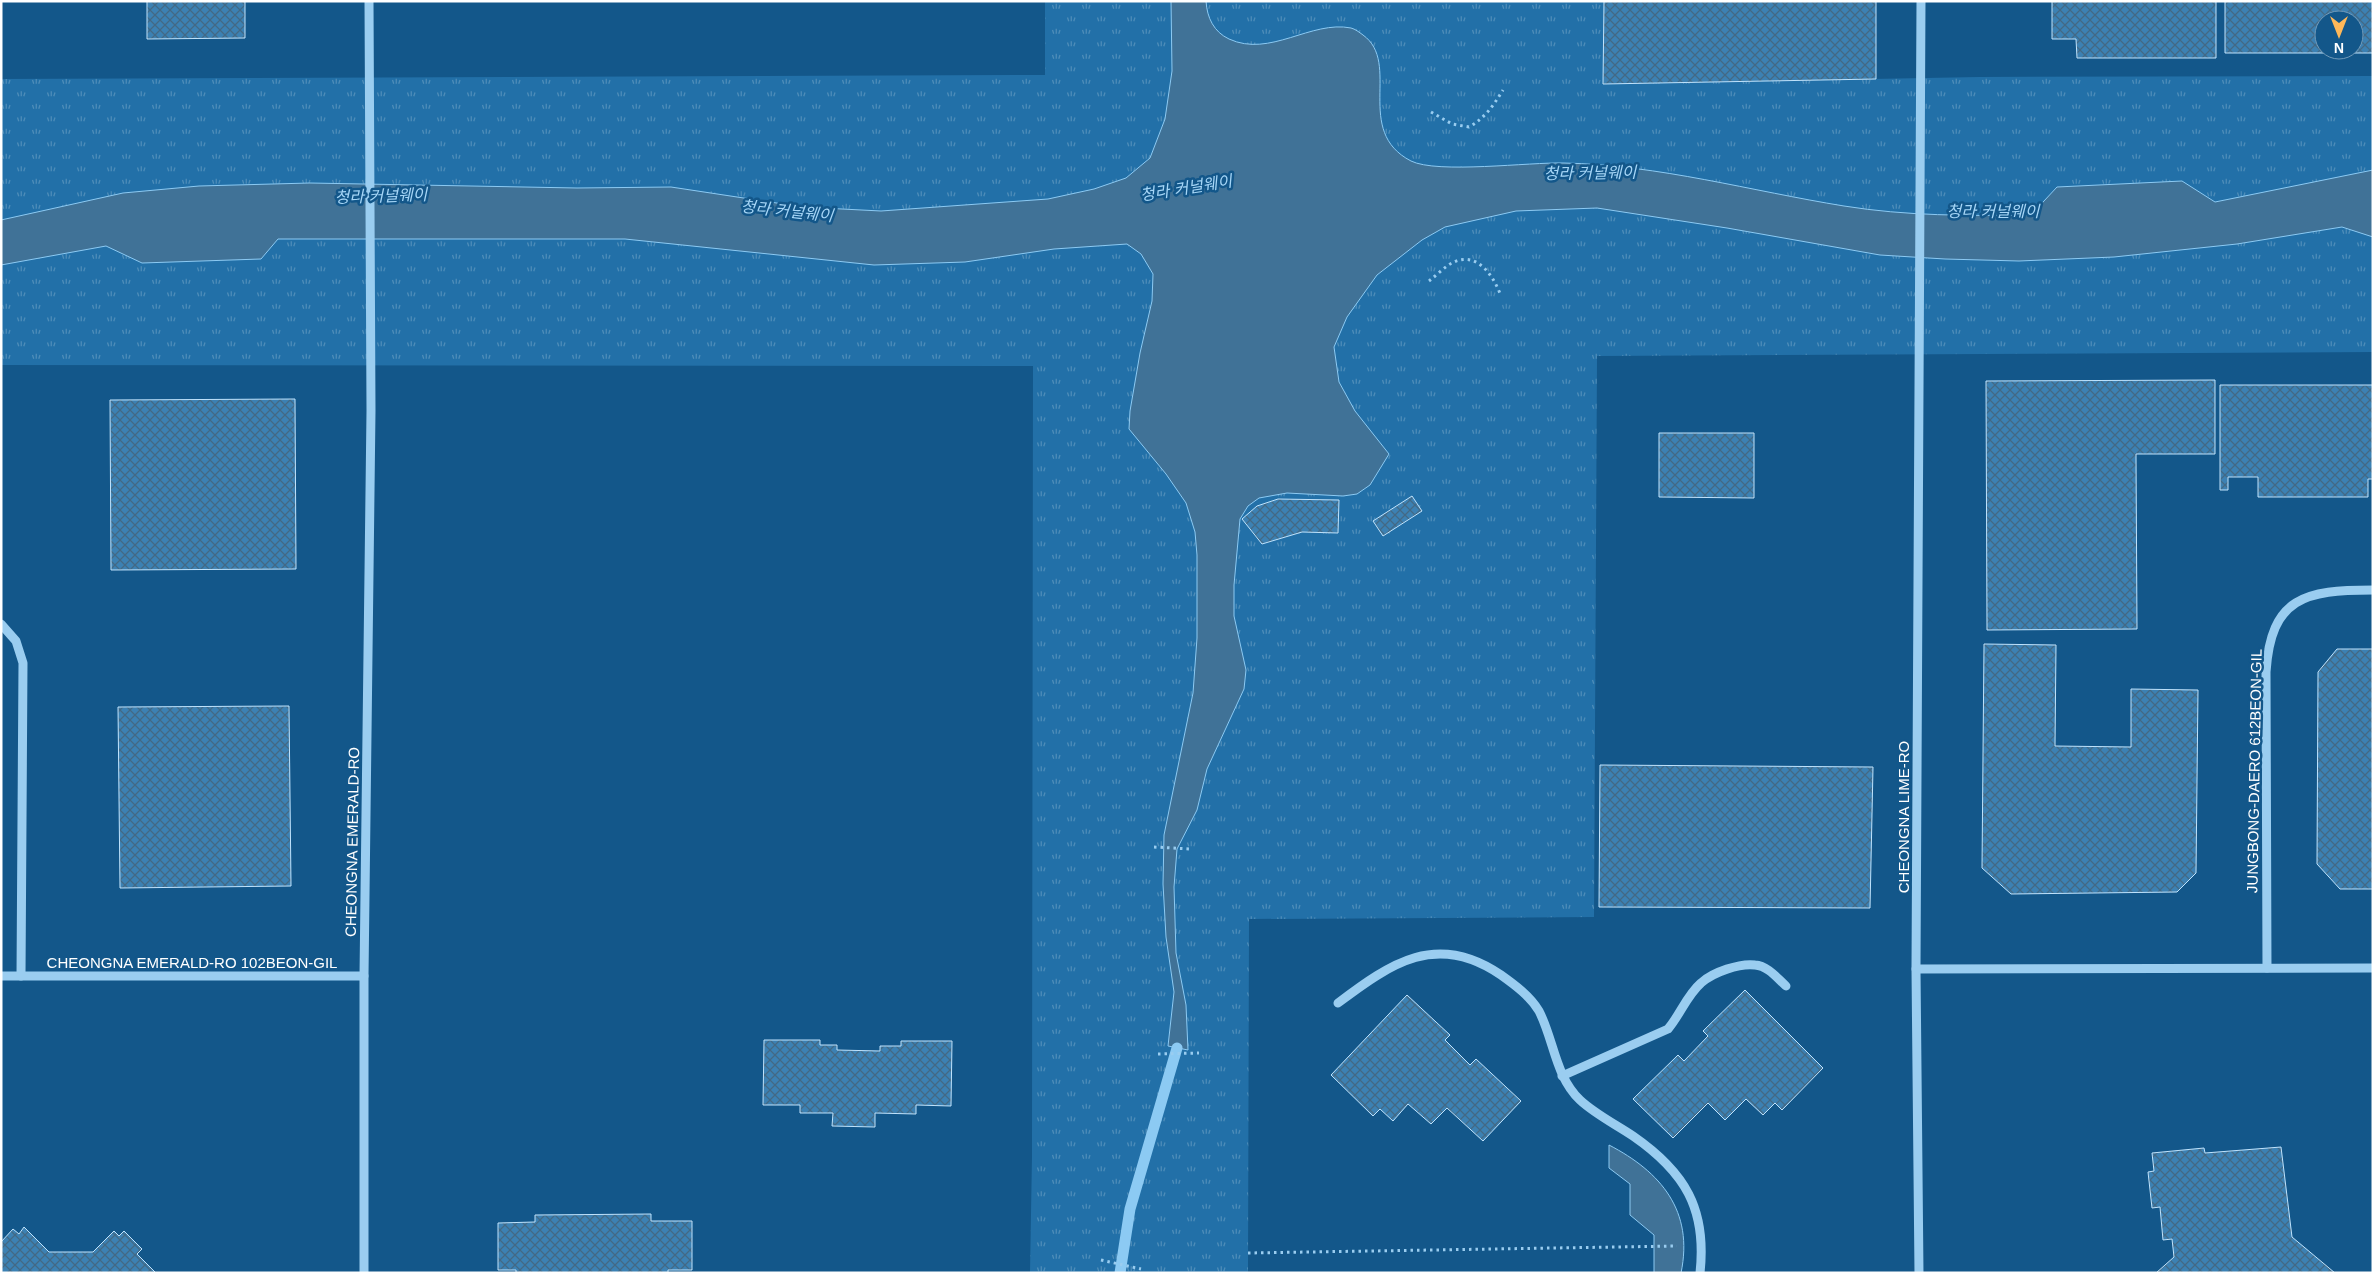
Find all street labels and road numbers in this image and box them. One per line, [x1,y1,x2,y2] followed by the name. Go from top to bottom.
[2243,649,2265,893] street label: JUNGBONG-DAERO 612BEON-GIL
[1895,741,1912,893] street label: CHEONGNA LIME-RO
[342,747,362,937] street label: CHEONGNA EMERALD-RO
[47,954,337,971] street label: CHEONGNA EMERALD-RO 102BEON-GIL

